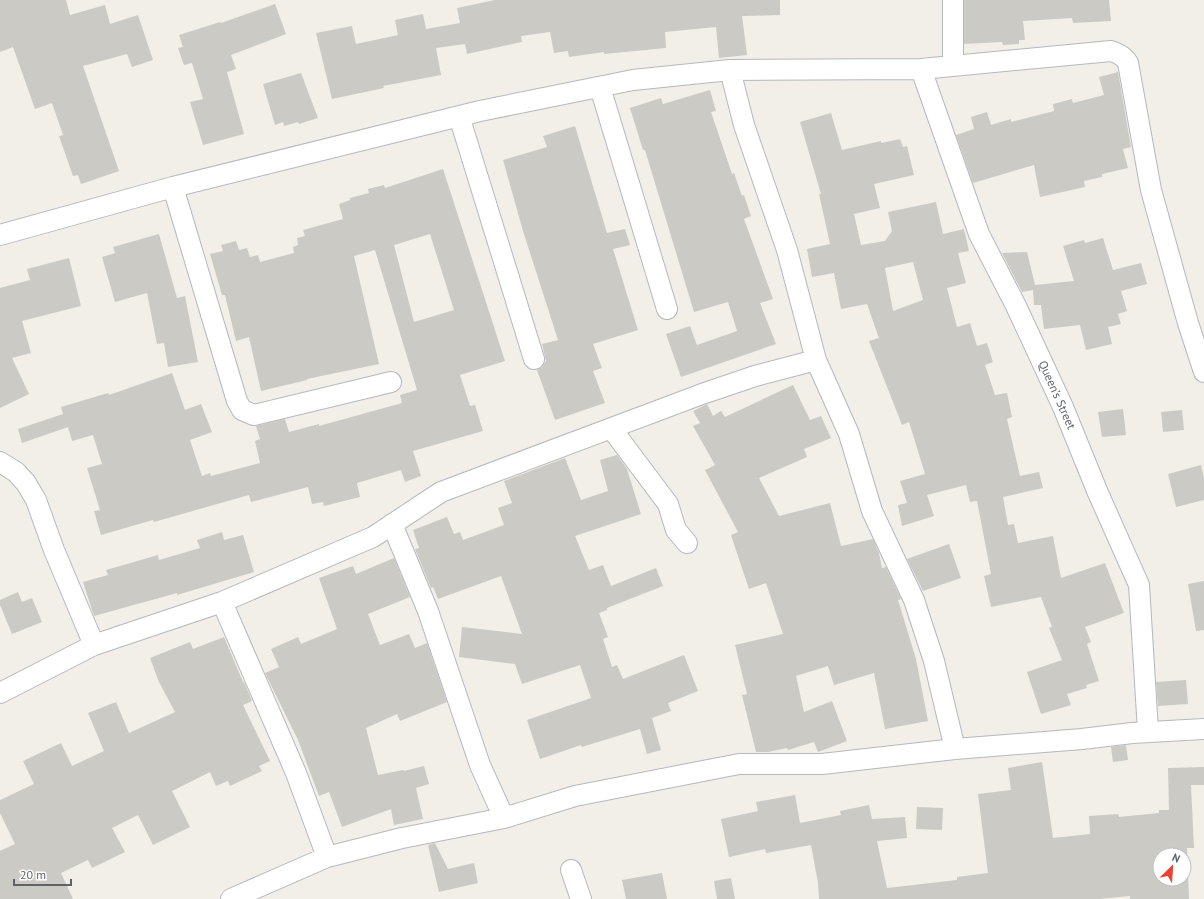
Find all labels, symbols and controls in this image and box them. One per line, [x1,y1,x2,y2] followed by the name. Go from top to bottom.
[1036,358,1079,432] street label: Queen’s Street
[1152,847,1192,887] north arrow
[1170,850,1182,866] text: N
[14,861,71,887] scale bar
[20,867,46,882] text: 20 m

